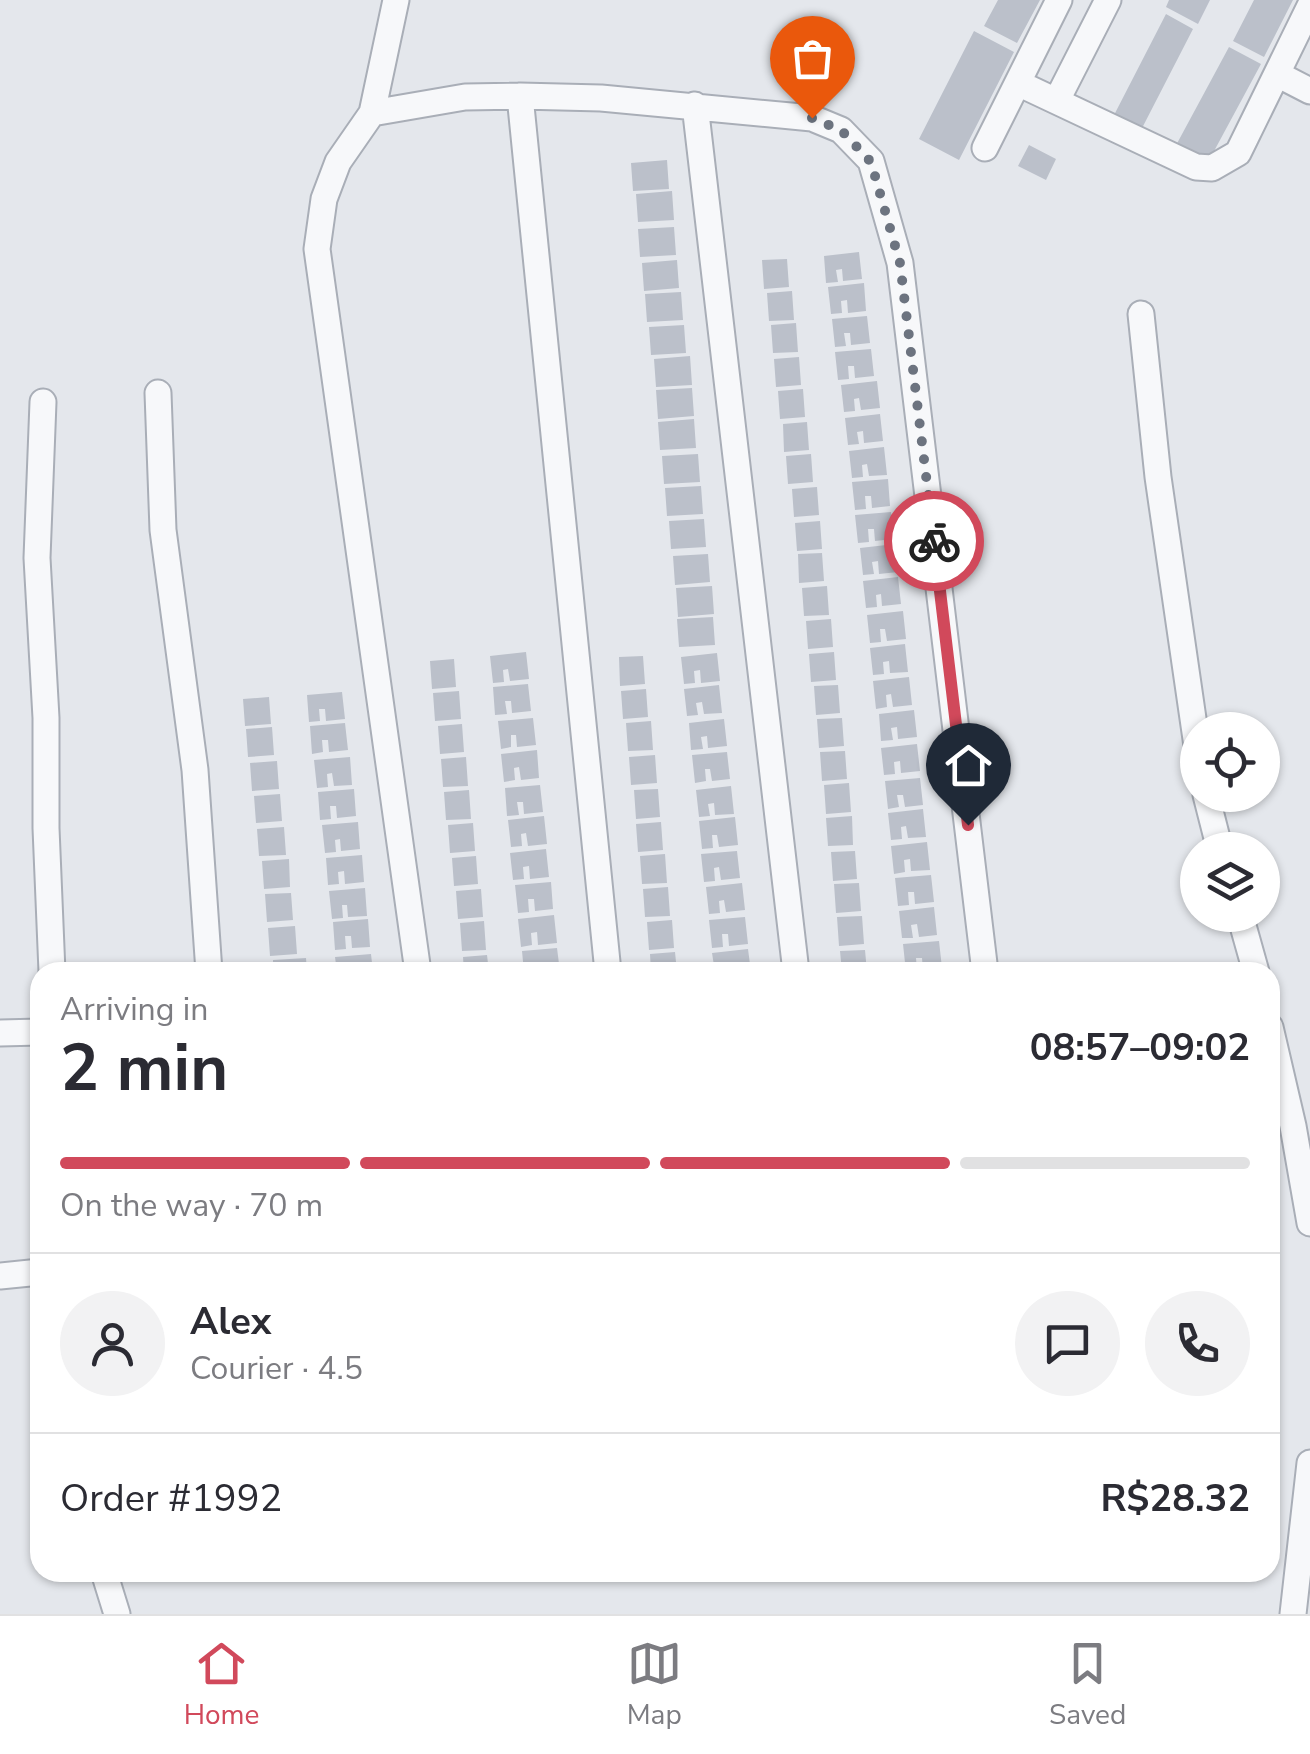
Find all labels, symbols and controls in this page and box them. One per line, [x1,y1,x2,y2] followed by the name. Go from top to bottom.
[770,16,855,119] pin
[785,31,840,86] icon: bag
[884,491,984,591] courier
[907,514,962,569] icon: bike
[1180,712,1280,932] map controls
[1180,712,1280,812] button: locate
[926,723,1011,826] pin
[941,738,996,793] icon: home
[1180,832,1280,932] button: layers
[60,988,208,1031] text: Arriving in
[1030,1022,1250,1073] text: 08:57–09:02
[60,1024,228,1113] text: 2 min
[60,1184,323,1227] text: On the way · 70 m
[60,1291,165,1396] button: person
[1015,1291,1120,1396] button: chat
[1145,1291,1250,1396] button: phone
[190,1296,271,1347] text: Alex
[190,1347,363,1390] text: Courier · 4.5
[60,1473,282,1524] text: Order #1992
[1101,1473,1250,1524] text: R$28.32
[184,1636,259,1734] tab: Home
[627,1636,682,1734] tab: Map
[1049,1636,1126,1734] tab: Saved

